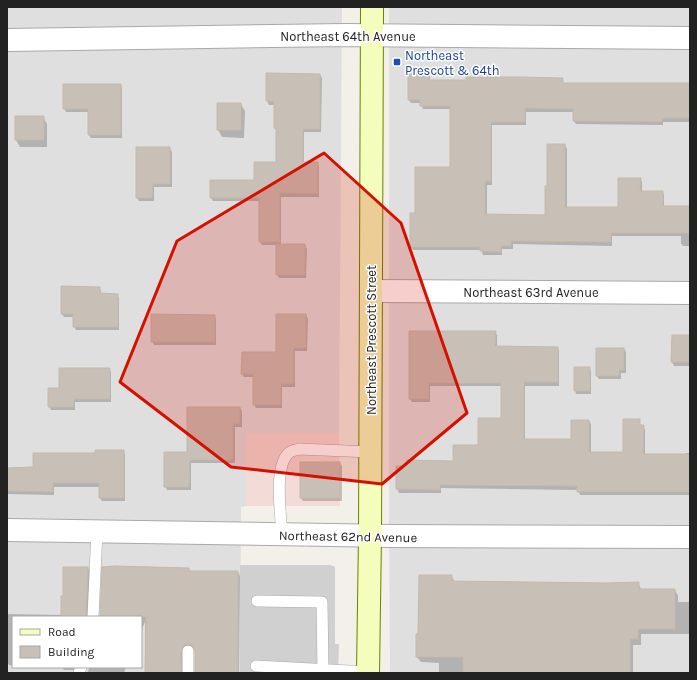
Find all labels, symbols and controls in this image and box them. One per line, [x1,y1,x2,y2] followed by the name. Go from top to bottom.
[280,29,416,44] street label: Northeast 64th Avenue
[405,48,500,78] place label: Northeast Prescott & 64th
[392,57,402,67] marker: Northeast Prescott & 64th
[364,265,379,415] street label: Northeast Prescott Street
[463,285,599,300] street label: Northeast 63rd Avenue
[279,528,418,545] street label: Northeast 62nd Avenue
[12,616,142,668] legend
[48,625,76,639] text: Road
[48,645,95,659] text: Building

